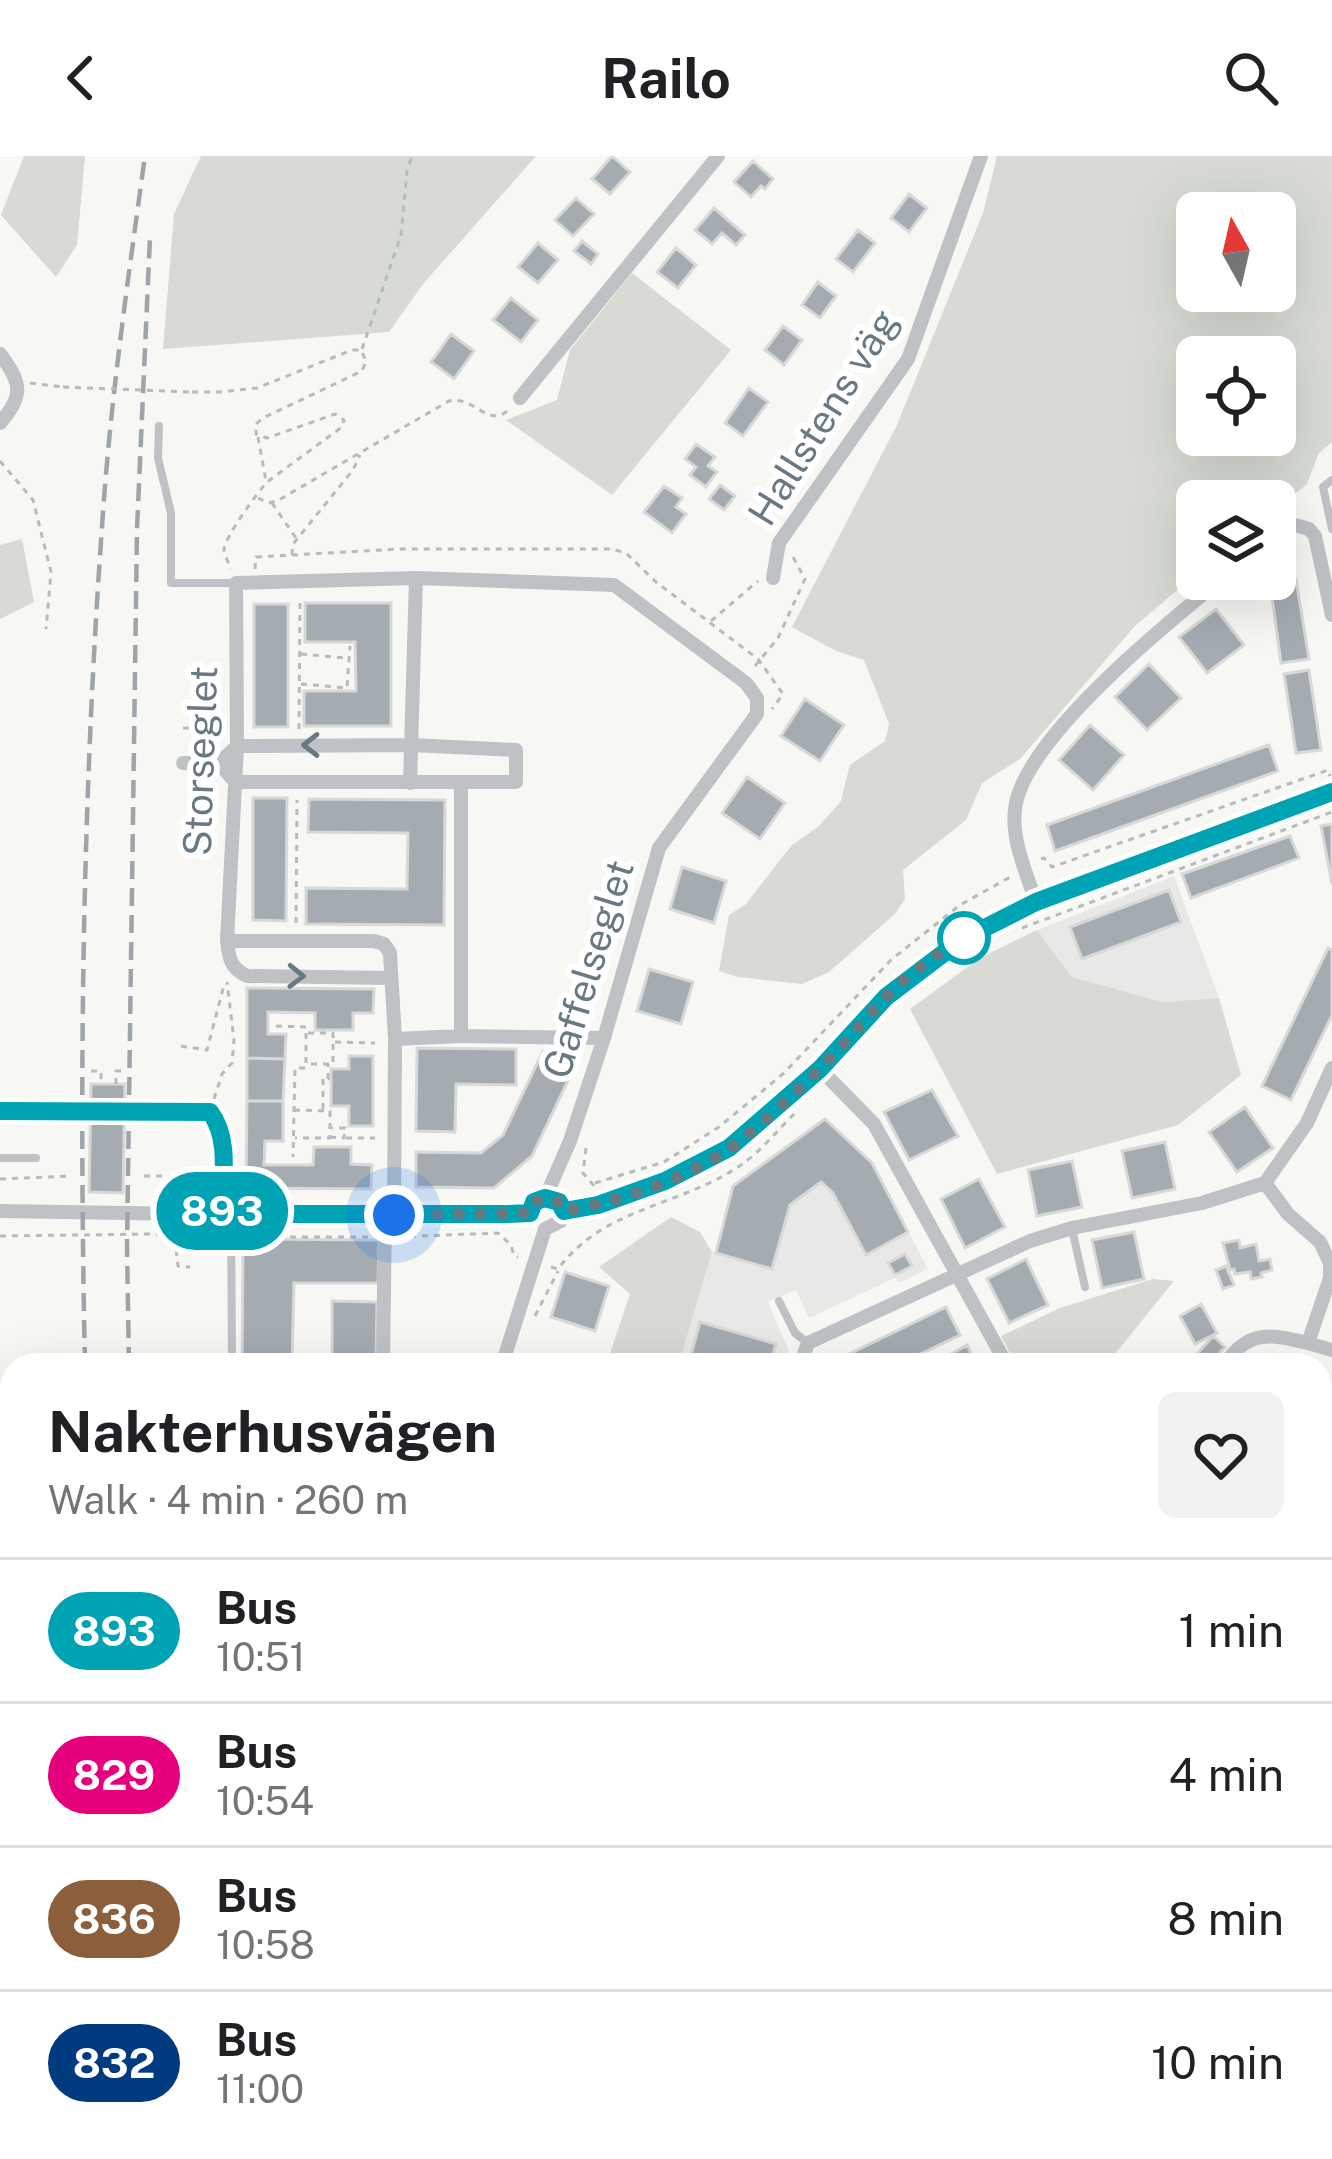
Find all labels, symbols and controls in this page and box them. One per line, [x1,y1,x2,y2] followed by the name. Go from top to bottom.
[48,45,114,111] icon: back
[1218,45,1284,111] icon: search
[601,47,731,110] text: Railo
[1176,192,1296,312] north arrow
[1176,192,1296,600] map controls
[738,301,908,533] street label: Hallstens väg
[1176,336,1296,456] button: locate
[1176,480,1296,600] button: layers
[174,665,226,857] street label: Storseglet
[301,732,320,758] one-way arrow
[533,854,643,1084] street label: Gaffelseglet
[939,913,989,963] unlabelled marker
[287,963,306,989] one-way arrow
[153,1172,291,1250] line badge: 893
[364,1185,424,1245] your location
[180,1186,264,1235] text: 893
[1158,1392,1284,1518] button: heart
[48,1398,497,1465] text: Nakterhusvägen
[48,1477,408,1523] text: Walk · 4 min · 260 m
[216,1581,297,1634] text: Bus
[1178,1604,1284,1657] text: 1 min
[72,1606,156,1655] text: 893
[216,1634,305,1680] text: 10:51
[216,1725,297,1778] text: Bus
[1168,1748,1284,1801] text: 4 min
[73,1750,155,1799] text: 829
[216,1778,314,1824] text: 10:54
[216,1869,297,1922] text: Bus
[1168,1892,1284,1945] text: 8 min
[72,1894,156,1943] text: 836
[216,1922,315,1968] text: 10:58
[216,2013,297,2066] text: Bus
[1151,2036,1284,2089] text: 10 min
[73,2038,155,2087] text: 832
[216,2066,304,2112] text: 11:00

